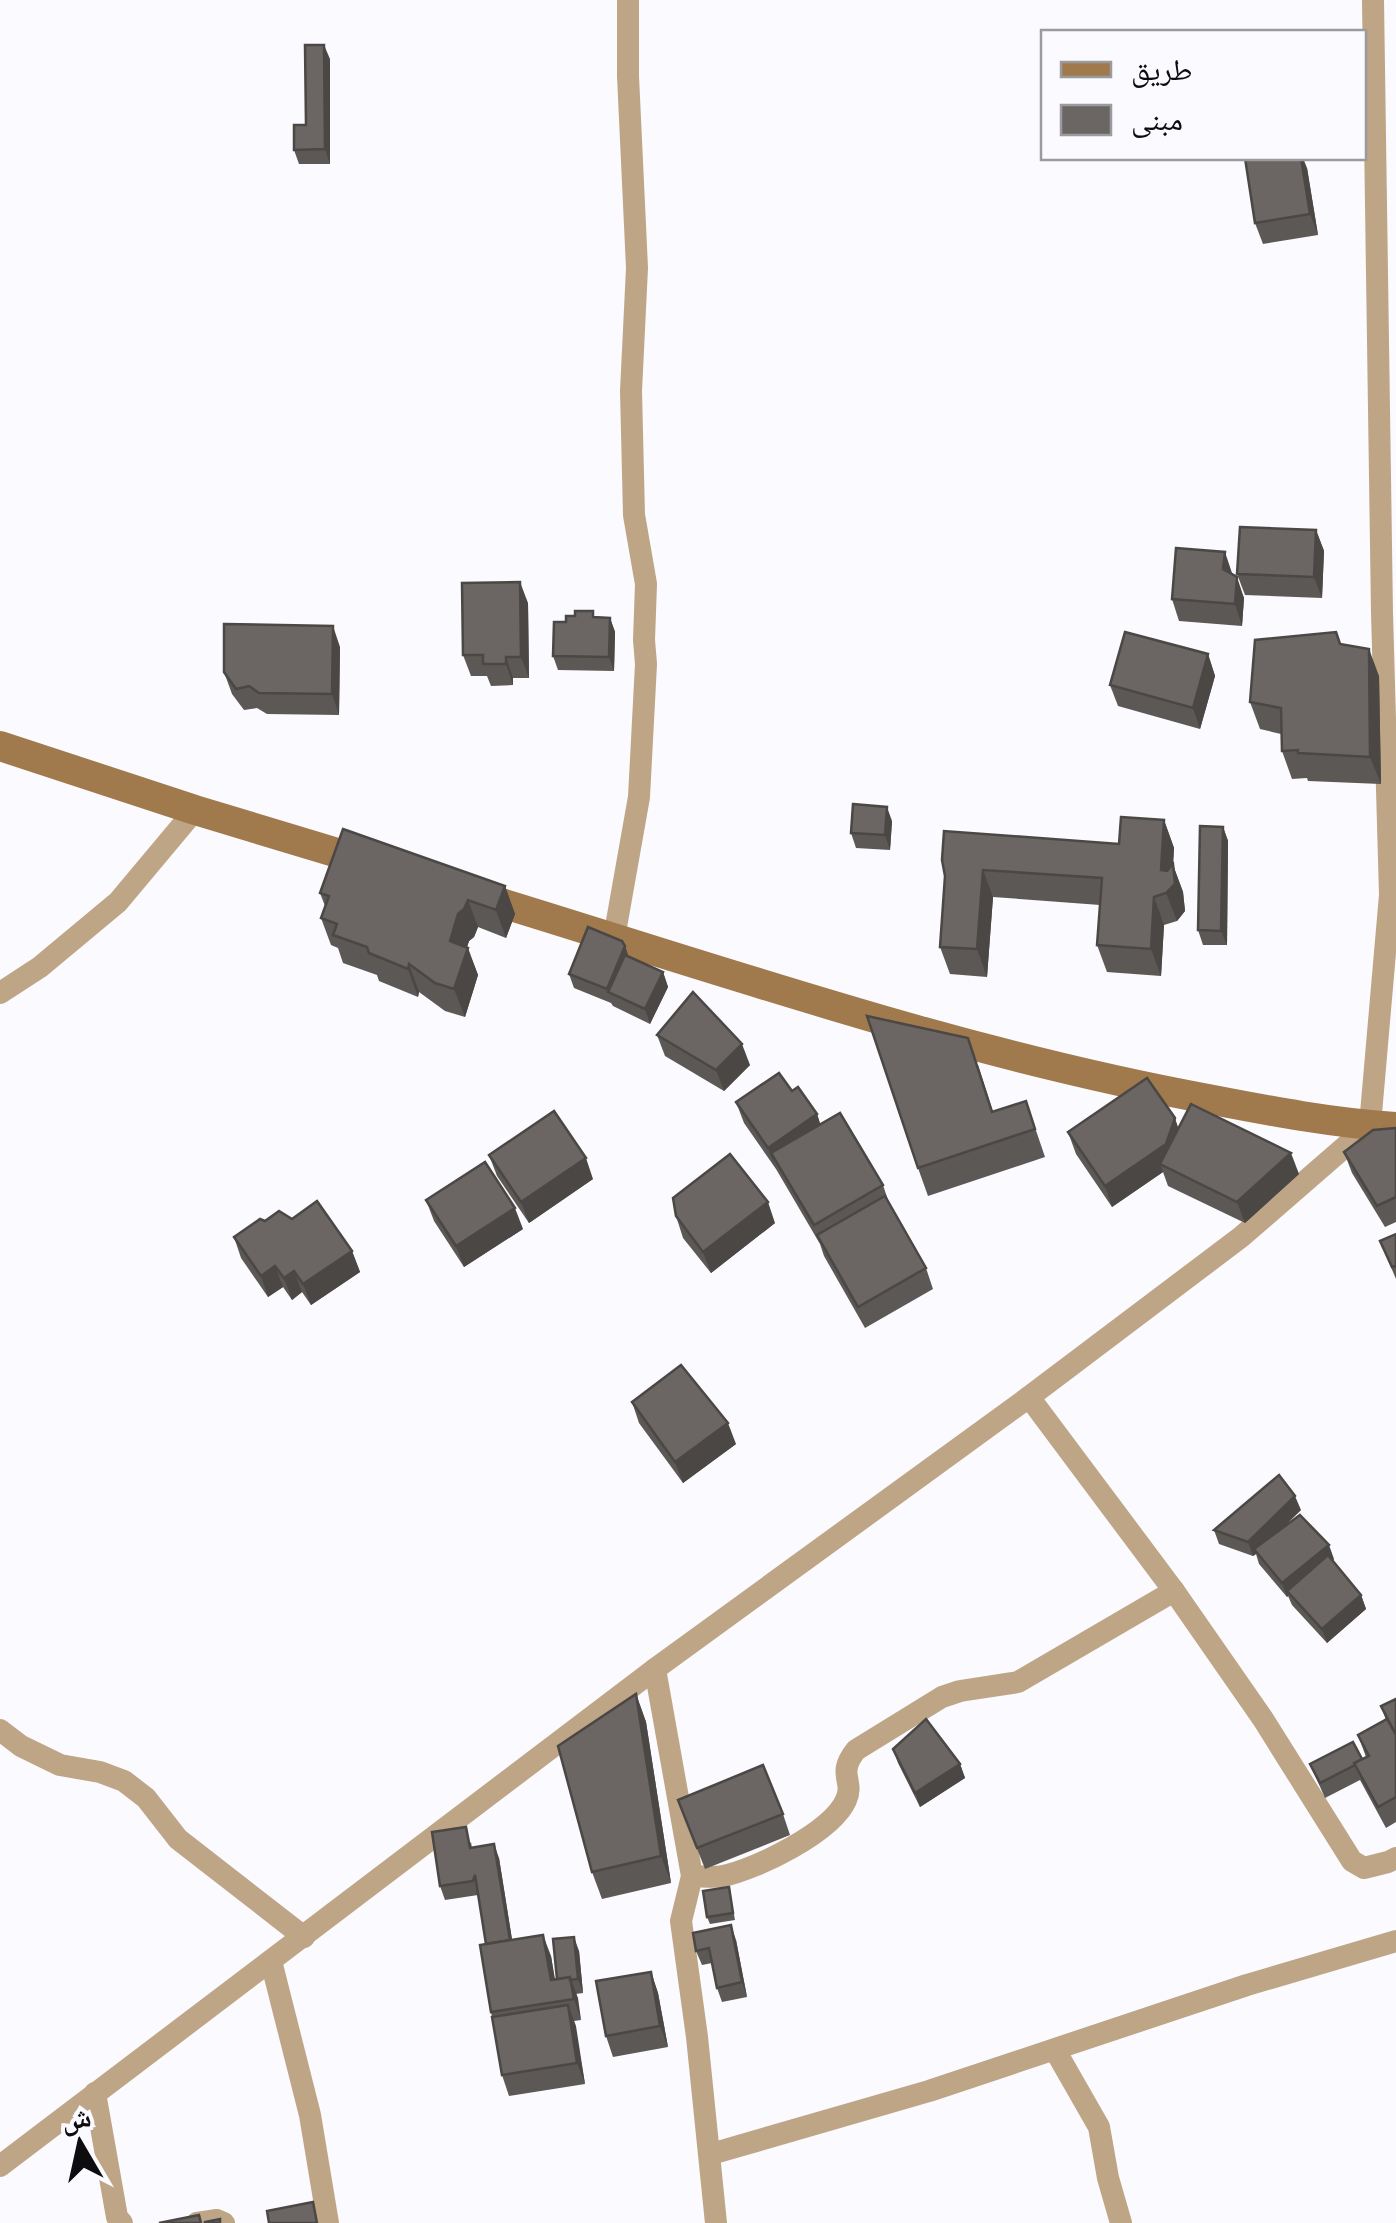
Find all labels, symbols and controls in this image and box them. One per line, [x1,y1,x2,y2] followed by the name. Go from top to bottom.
[1041,30,1366,160] legend
[1131,49,1192,89] text: طريق
[1131,99,1183,139] text: مبنى
[30,2093,130,2193] north arrow
[58,2097,94,2139] text: ش

